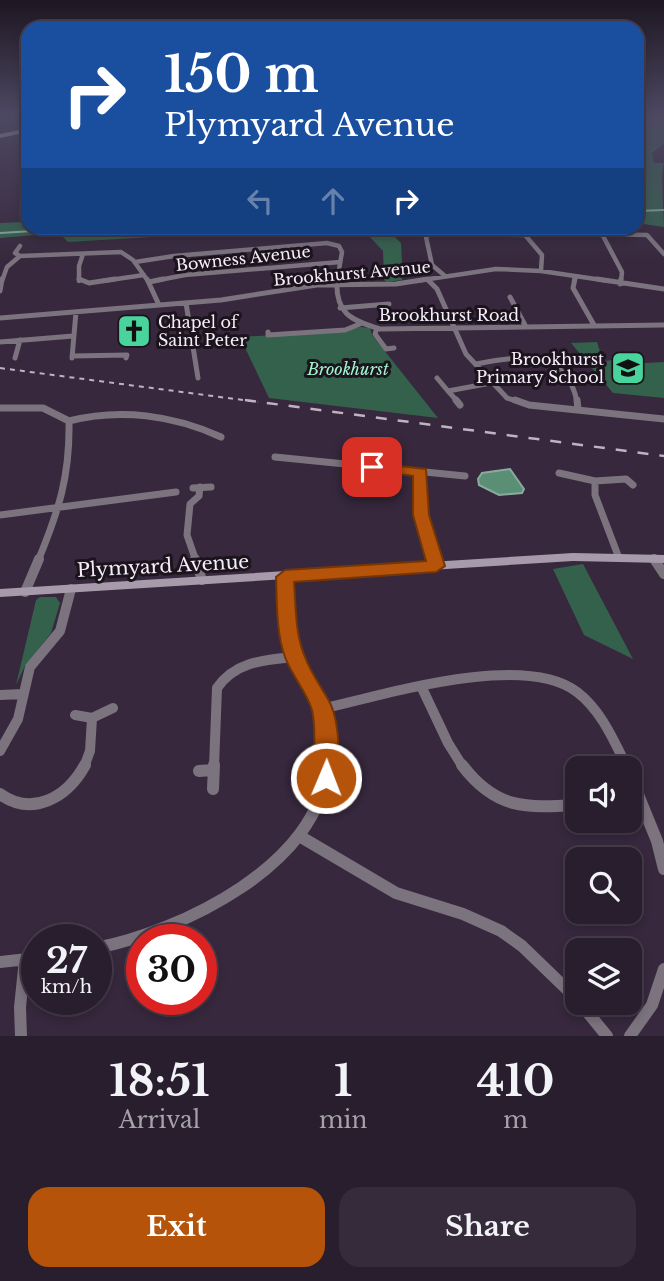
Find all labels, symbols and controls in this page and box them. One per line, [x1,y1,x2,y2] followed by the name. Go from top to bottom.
[164,44,319,105] text: 150 m
[49,49,140,140] icon: right
[164,105,455,145] text: Plymyard Avenue
[241,182,279,220] icon: left
[314,182,352,220] icon: ahead
[387,182,425,220] icon: right
[174,241,312,275] street label: Bowness Avenue
[272,256,432,290] street label: Brookhurst Avenue
[379,305,519,325] street label: Brookhurst Road
[115,312,153,350] church icon: Chapel of Saint Peter
[158,312,247,350] place label: Chapel of Saint Peter
[476,349,604,387] place label: Brookhurst Primary School
[609,349,647,387] school or university icon: Brookhurst Primary School
[306,359,389,379] park label: Brookhurst
[342,437,402,497] pin
[353,448,391,486] icon: arrive
[76,550,250,582] street label: Plymyard Avenue
[289,741,363,815] position arrow
[565,756,642,1015] map controls
[565,756,642,833] button: sound
[565,847,642,924] button: search
[126,924,217,1015] speed limit sign: 30
[565,938,642,1015] button: layers
[46,939,87,982] text: 27
[41,976,92,998] text: km/h
[109,1055,210,1107] text: 18:51
[334,1055,352,1107] text: 1
[477,1055,555,1107] text: 410
[119,1106,200,1134] text: Arrival
[319,1106,367,1134] text: min
[503,1106,528,1134] text: m
[28,1187,325,1267] button: Exit
[339,1187,636,1267] button: Share

